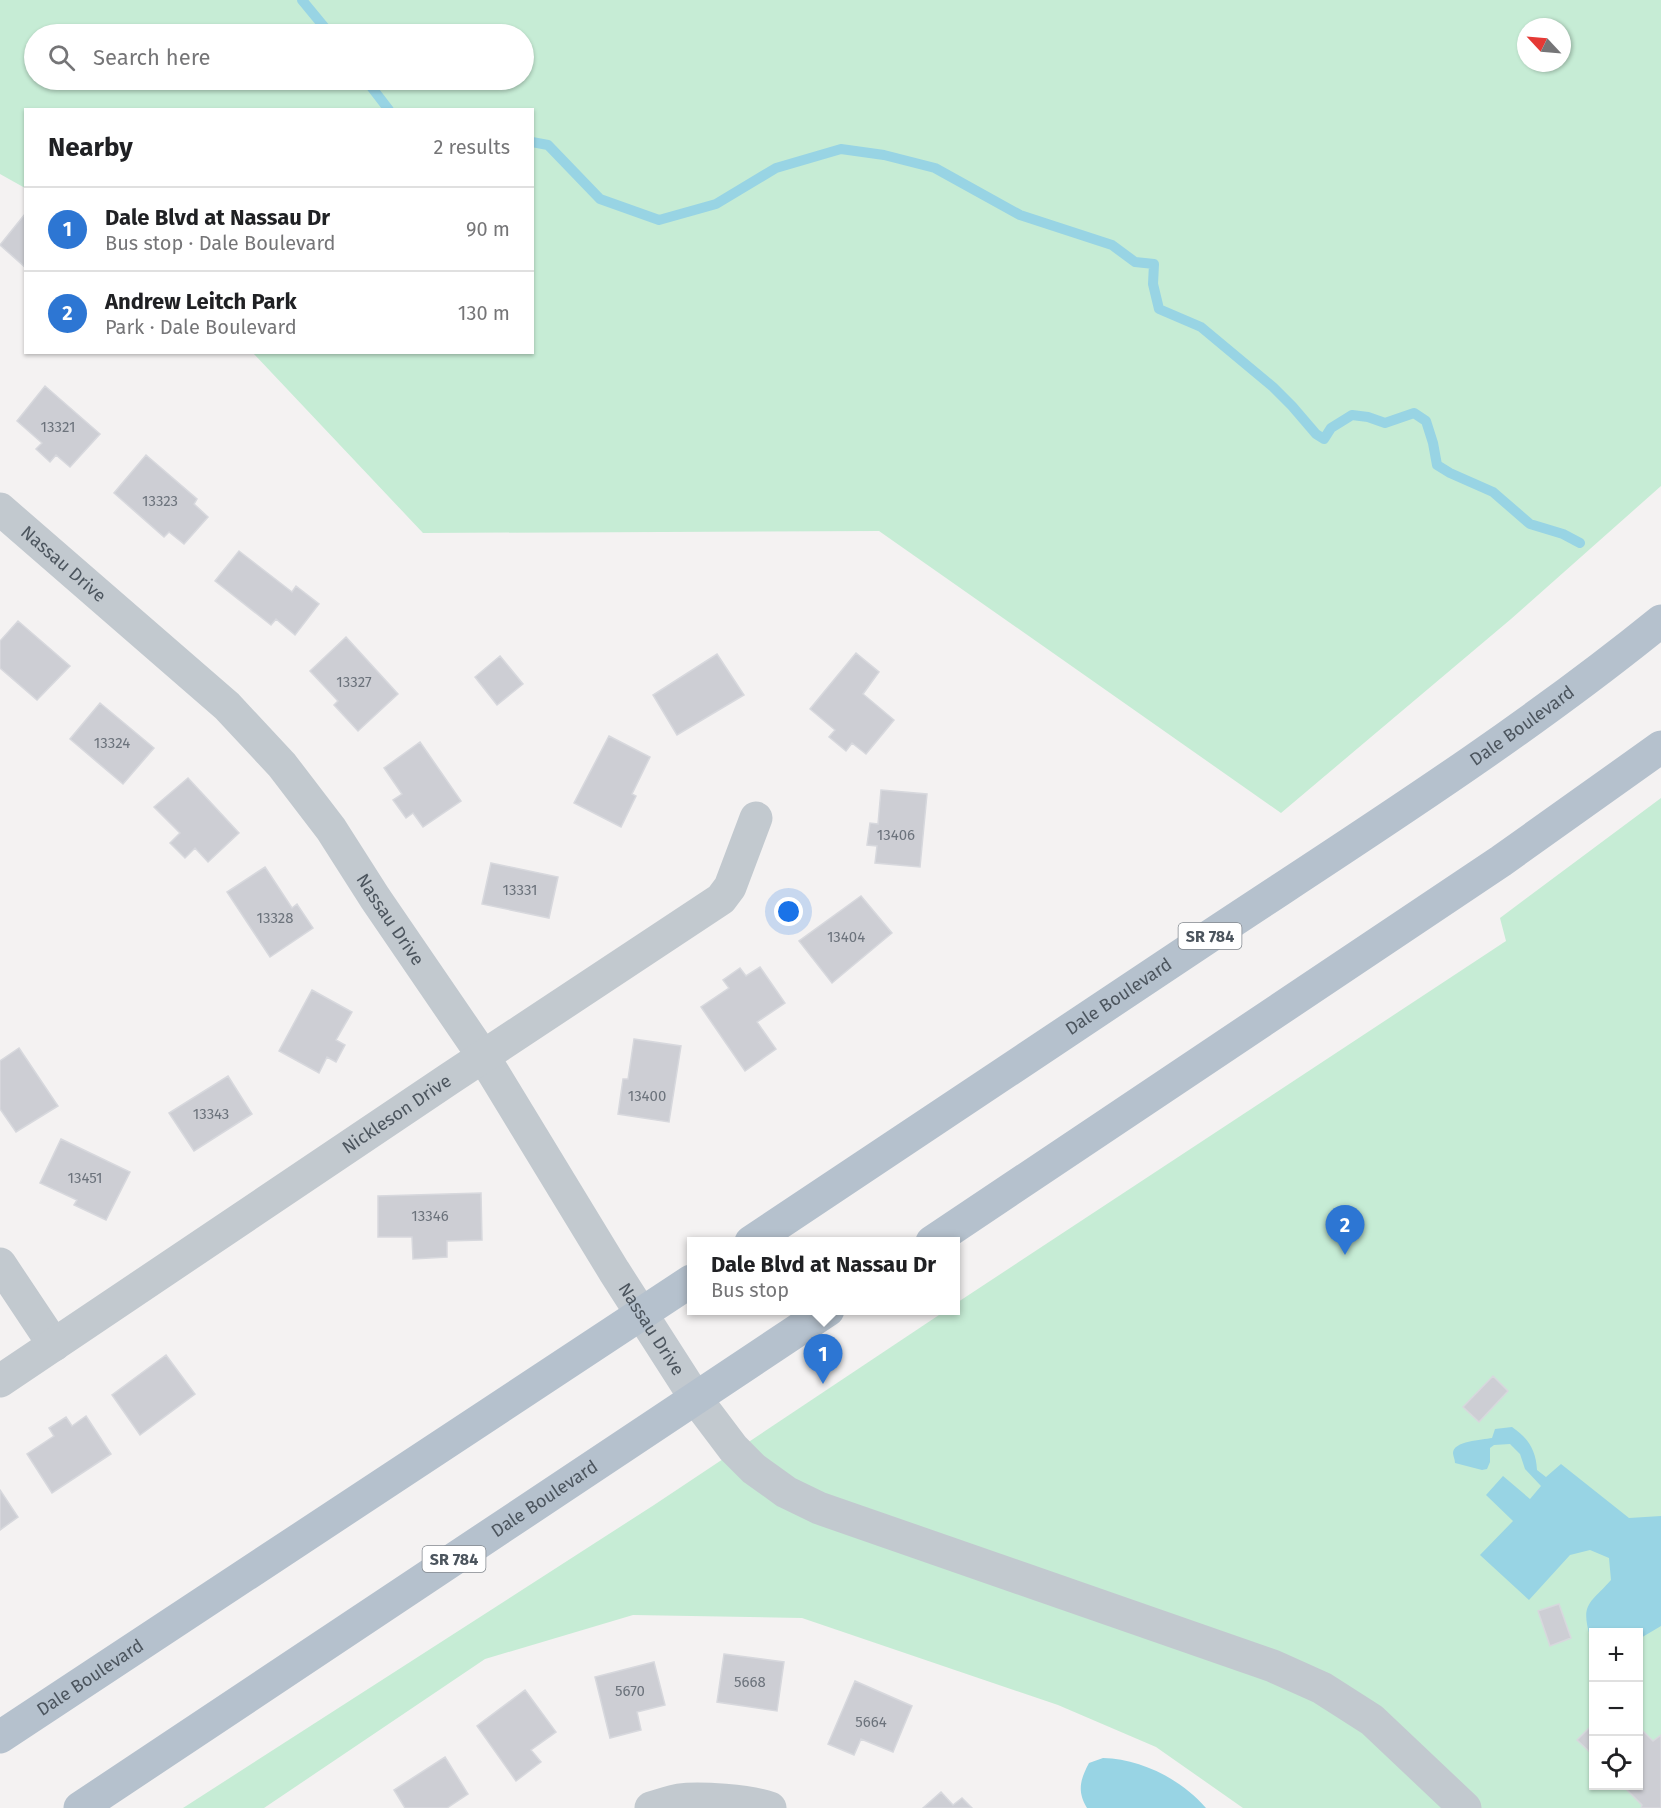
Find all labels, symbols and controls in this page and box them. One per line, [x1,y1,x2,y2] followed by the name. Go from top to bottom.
[1517,18,1571,72] north arrow
[24,24,534,90] search box
[45,41,78,74] icon: search
[93,44,211,71] text: Search here
[48,132,133,163] text: Nearby
[433,135,510,159] text: 2 results
[105,204,330,231] text: Dale Blvd at Nassau Dr
[63,217,72,241] text: 1
[466,217,510,241] text: 90 m
[105,231,336,255] text: Bus stop · Dale Boulevard
[105,288,297,315] text: Andrew Leitch Park
[62,301,73,325] text: 2
[458,301,510,325] text: 130 m
[105,315,297,339] text: Park · Dale Boulevard
[41,418,75,436] house number: 13321
[142,492,178,510] house number: 13323
[16,521,111,607] street label: Nassau Drive
[336,673,372,691] house number: 13327
[1466,681,1579,771] street label: Dale Boulevard
[94,734,130,752] house number: 13324
[877,826,915,844] house number: 13406
[351,870,429,970] street label: Nassau Drive
[502,881,538,899] house number: 13331
[774,897,803,926] your location
[256,909,294,927] house number: 13328
[1178,923,1242,949] road number: SR 784
[827,928,865,946] house number: 13404
[1061,953,1176,1040] street label: Dale Boulevard
[338,1070,455,1159] street label: Nickleson Drive
[628,1087,666,1105] house number: 13400
[193,1105,229,1123] house number: 13343
[68,1169,102,1187] house number: 13451
[1326,1206,1364,1255] pin: 2
[411,1207,449,1225] house number: 13346
[687,1237,960,1315] popup
[711,1251,936,1278] text: Dale Blvd at Nassau Dr
[711,1278,789,1302] text: Bus stop
[614,1279,689,1380] street label: Nassau Drive
[804,1334,842,1384] pin: 1
[487,1455,602,1542] street label: Dale Boulevard
[422,1546,486,1572] road number: SR 784
[1589,1628,1643,1790] map controls
[1589,1628,1643,1682] button: +
[33,1634,148,1721] street label: Dale Boulevard
[734,1673,766,1691] house number: 5668
[615,1682,645,1700] house number: 5670
[1589,1682,1643,1736] button: −
[855,1713,887,1731] house number: 5664
[1589,1736,1643,1790] button: locate

